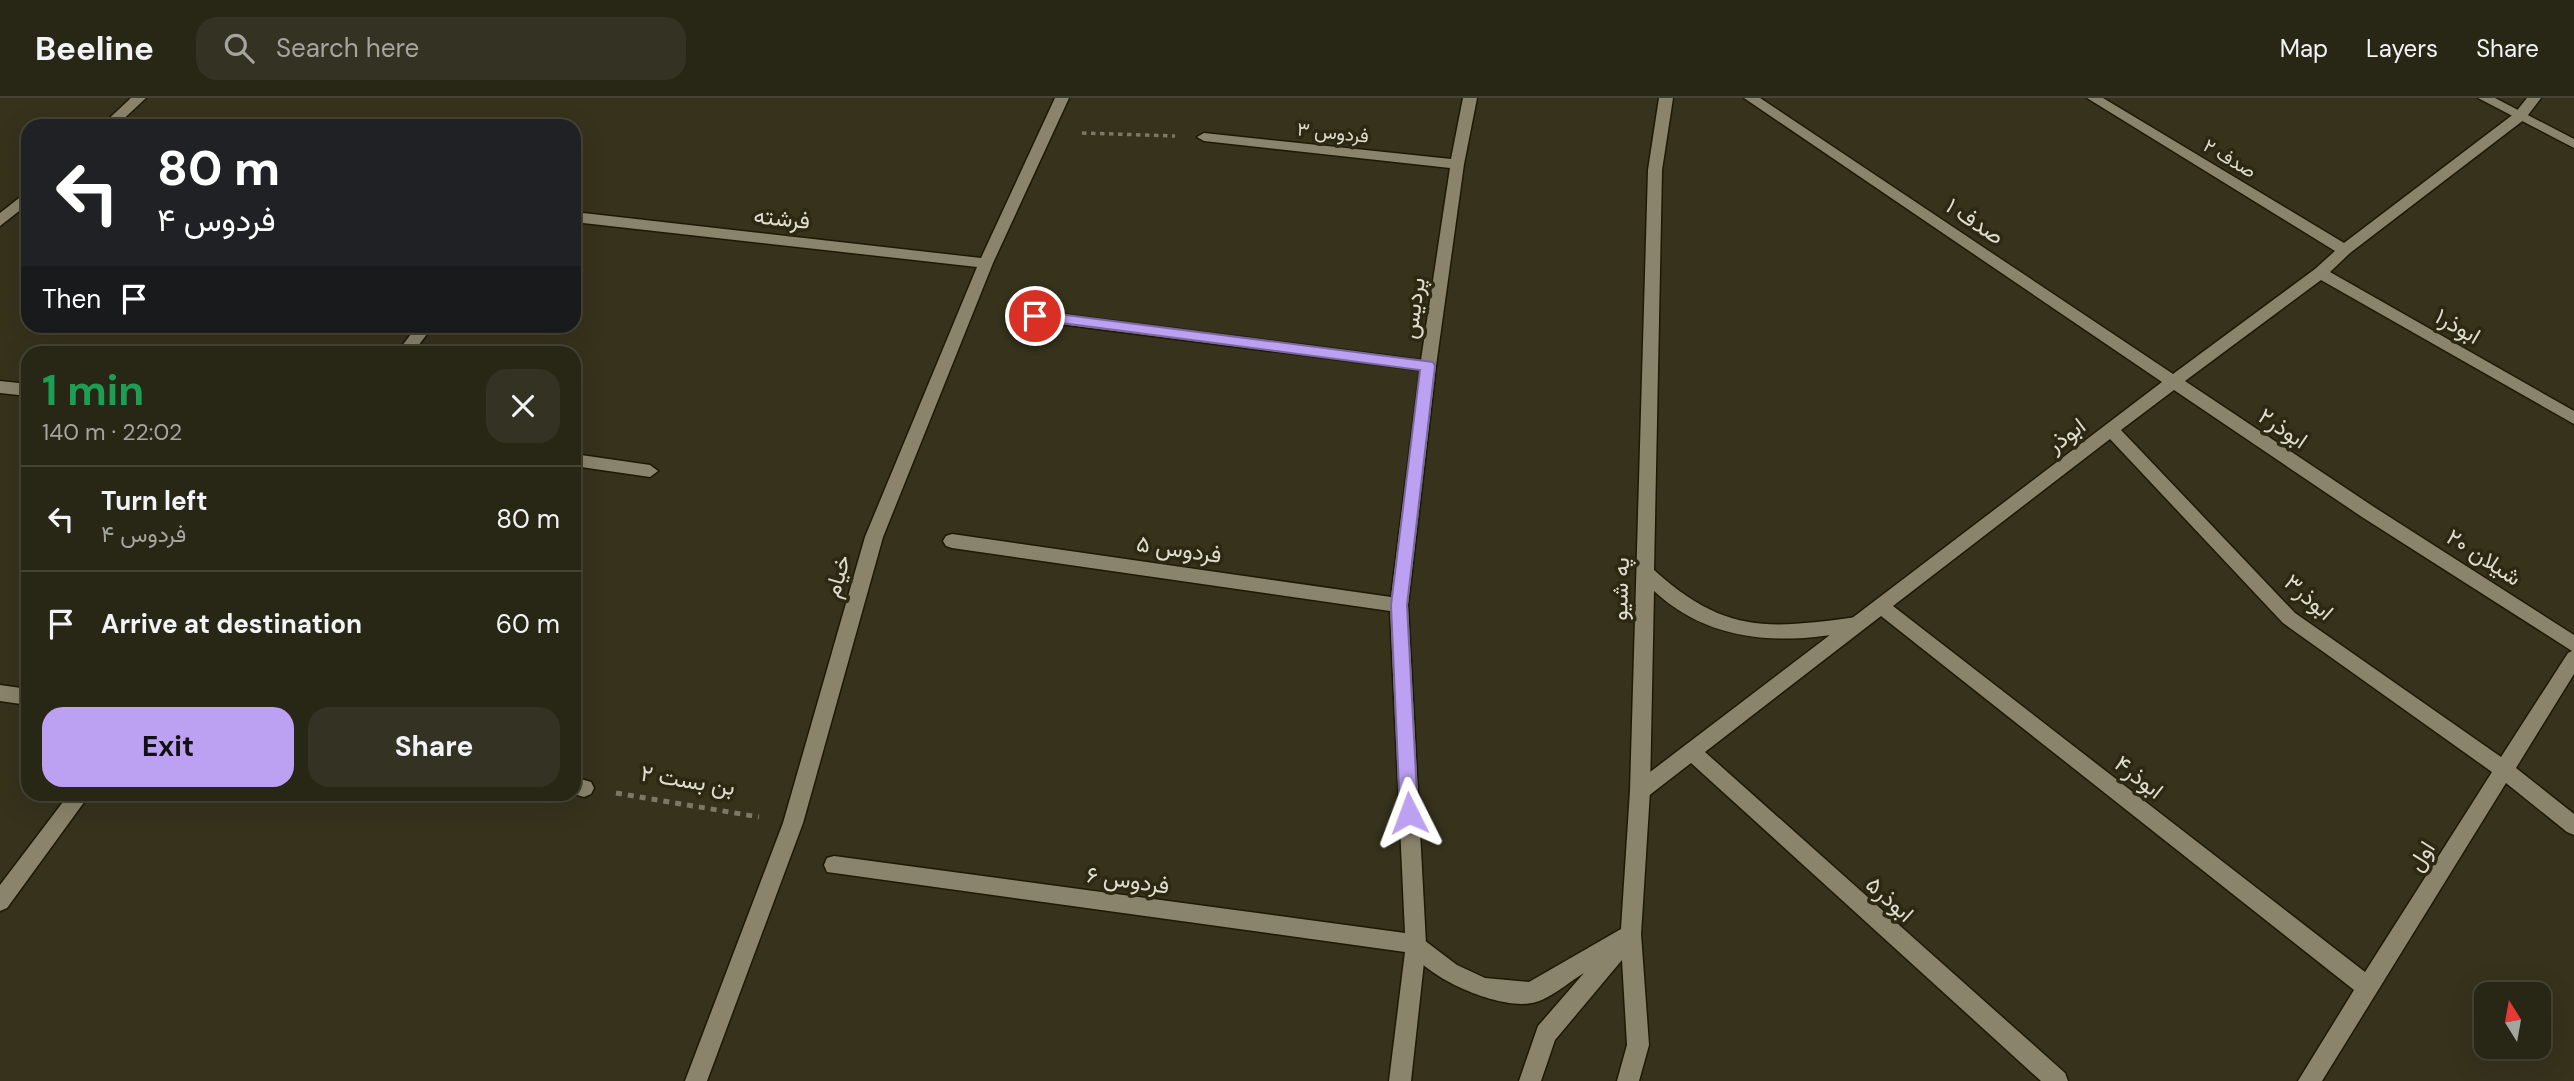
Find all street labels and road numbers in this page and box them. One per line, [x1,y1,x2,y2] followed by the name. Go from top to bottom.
[1296,116,1370,149] street label: فردوس ۳
[2199,133,2261,184] street label: صدف ۲
[1940,191,2010,251] street label: صدف ۱
[752,200,812,236] street label: فرشته
[1394,275,1433,341] street label: پردیس
[2430,301,2486,351] street label: ابوذر۱
[2253,401,2313,455] street label: ابوذر۲
[2040,411,2091,460] street label: ابوذر
[2441,522,2527,592] street label: شیلان ۲۰
[1134,528,1224,570] street label: فردوس ۵
[817,551,857,601] street label: خیام
[1604,557,1637,621] street label: په شیو
[2278,567,2340,627] street label: ابوذر۳
[2108,748,2170,806] street label: ابوذر۴
[639,758,737,802] street label: بن بست ۲
[2400,835,2442,877] street label: اول
[1085,859,1171,901] street label: فردوس ۶
[1860,870,1920,928] street label: ابوذر۵

